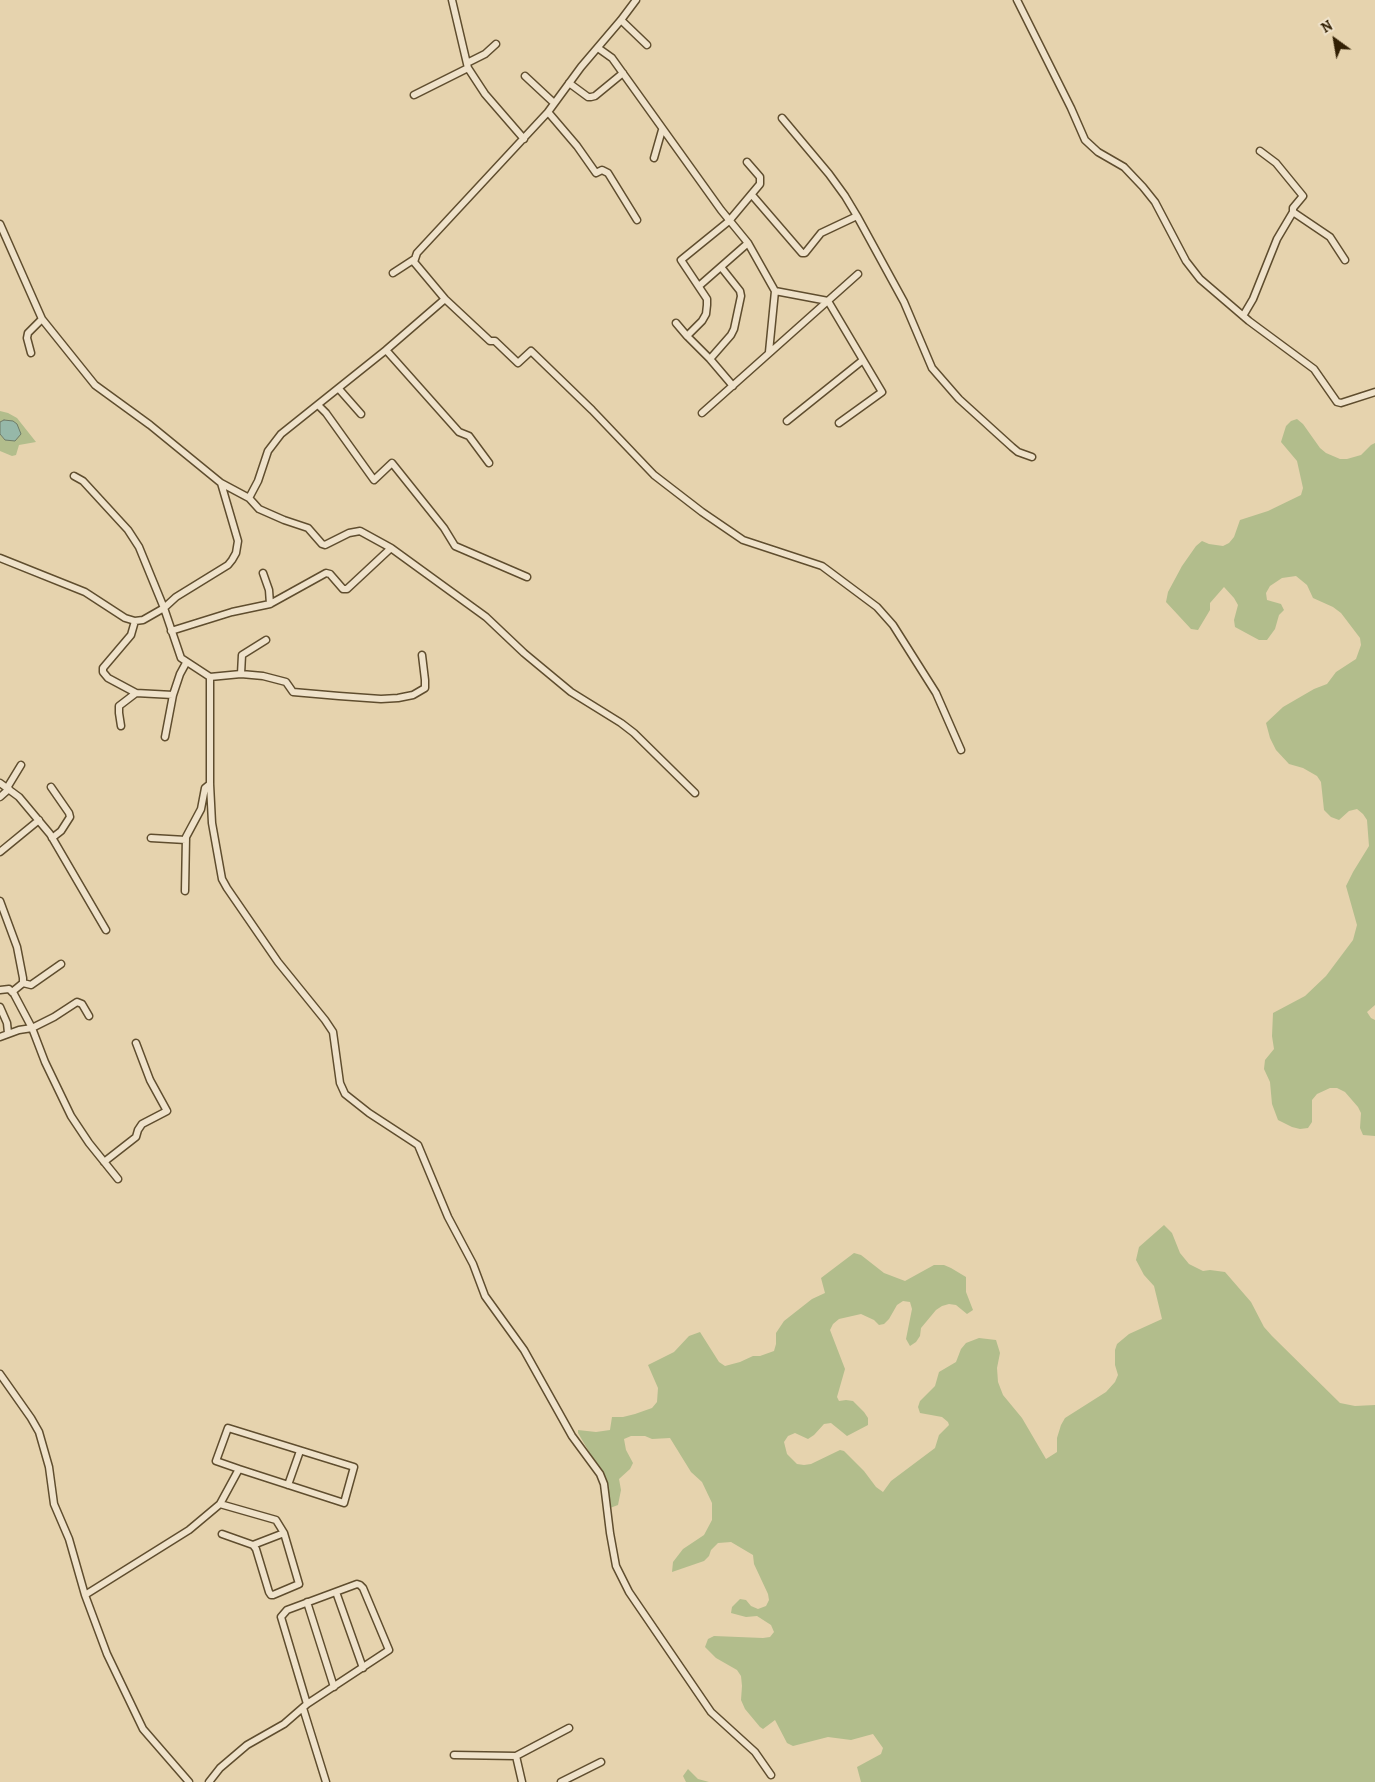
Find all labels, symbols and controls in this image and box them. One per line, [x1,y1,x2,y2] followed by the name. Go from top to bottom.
[1310,15,1360,65] north arrow
[1317,16,1336,38] text: N

